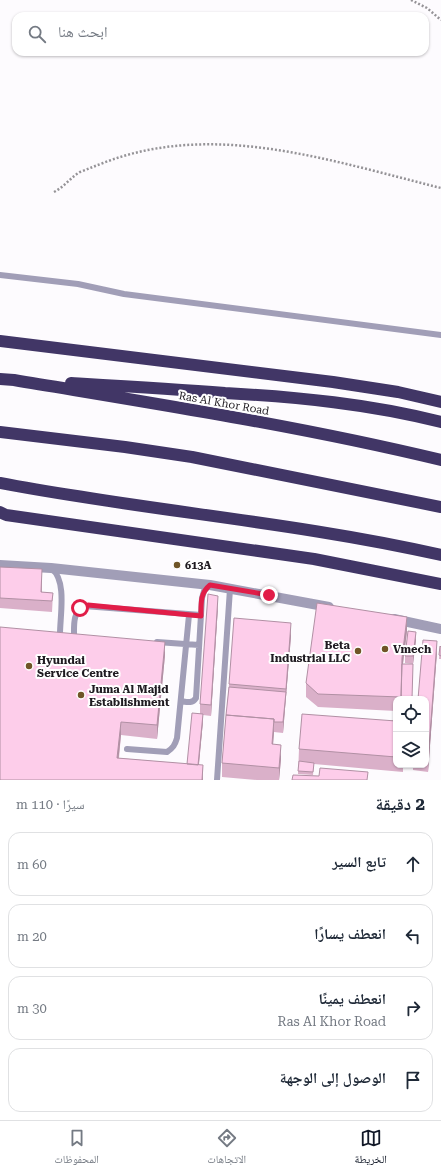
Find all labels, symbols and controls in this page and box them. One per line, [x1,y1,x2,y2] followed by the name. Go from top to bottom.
[12,12,429,56] search box
[26,23,48,45] icon: search
[58,23,108,41] text: ابحث هنا
[178,389,270,418] street label: Ras Al Khor Road
[185,559,211,572] place label: 613A
[172,560,182,570] marker: 613A
[260,586,278,604] route end
[71,599,89,617] route start
[270,639,351,665] place label: Beta Industrial LLC
[393,643,432,656] place label: Vmech
[380,644,390,654] marker: Vmech
[353,646,363,656] marker: Beta Industrial LLC
[37,654,120,680] place label: Hyundai Service Centre
[24,661,34,671] marker: Hyundai Service Centre
[89,683,170,709] place label: Juma Al Majid Establishment
[76,690,86,700] marker: Juma Al Majid Establishment
[393,696,429,768] map controls
[393,696,429,732] button: locate
[393,732,429,768] button: layers
[375,794,425,814] text: 2 دقيقة
[16,797,84,812] text: سيرًا · 110 m
[332,853,386,871] text: تابع السير
[402,853,424,875] icon: ahead
[17,857,47,872] text: 60 m
[314,925,386,943] text: انعطف يسارًا
[402,925,424,947] icon: left
[17,929,47,944] text: 20 m
[319,990,386,1008] text: انعطف يمينًا
[402,997,424,1019] icon: right
[17,1001,47,1016] text: 30 m
[278,1014,386,1029] text: Ras Al Khor Road
[280,1069,386,1087] text: الوصول إلى الوجهة
[402,1069,424,1091] icon: arrive
[54,1127,99,1170] tab: المحفوظات
[207,1127,246,1170] tab: الاتجاهات
[354,1127,387,1170] tab: الخريطة

